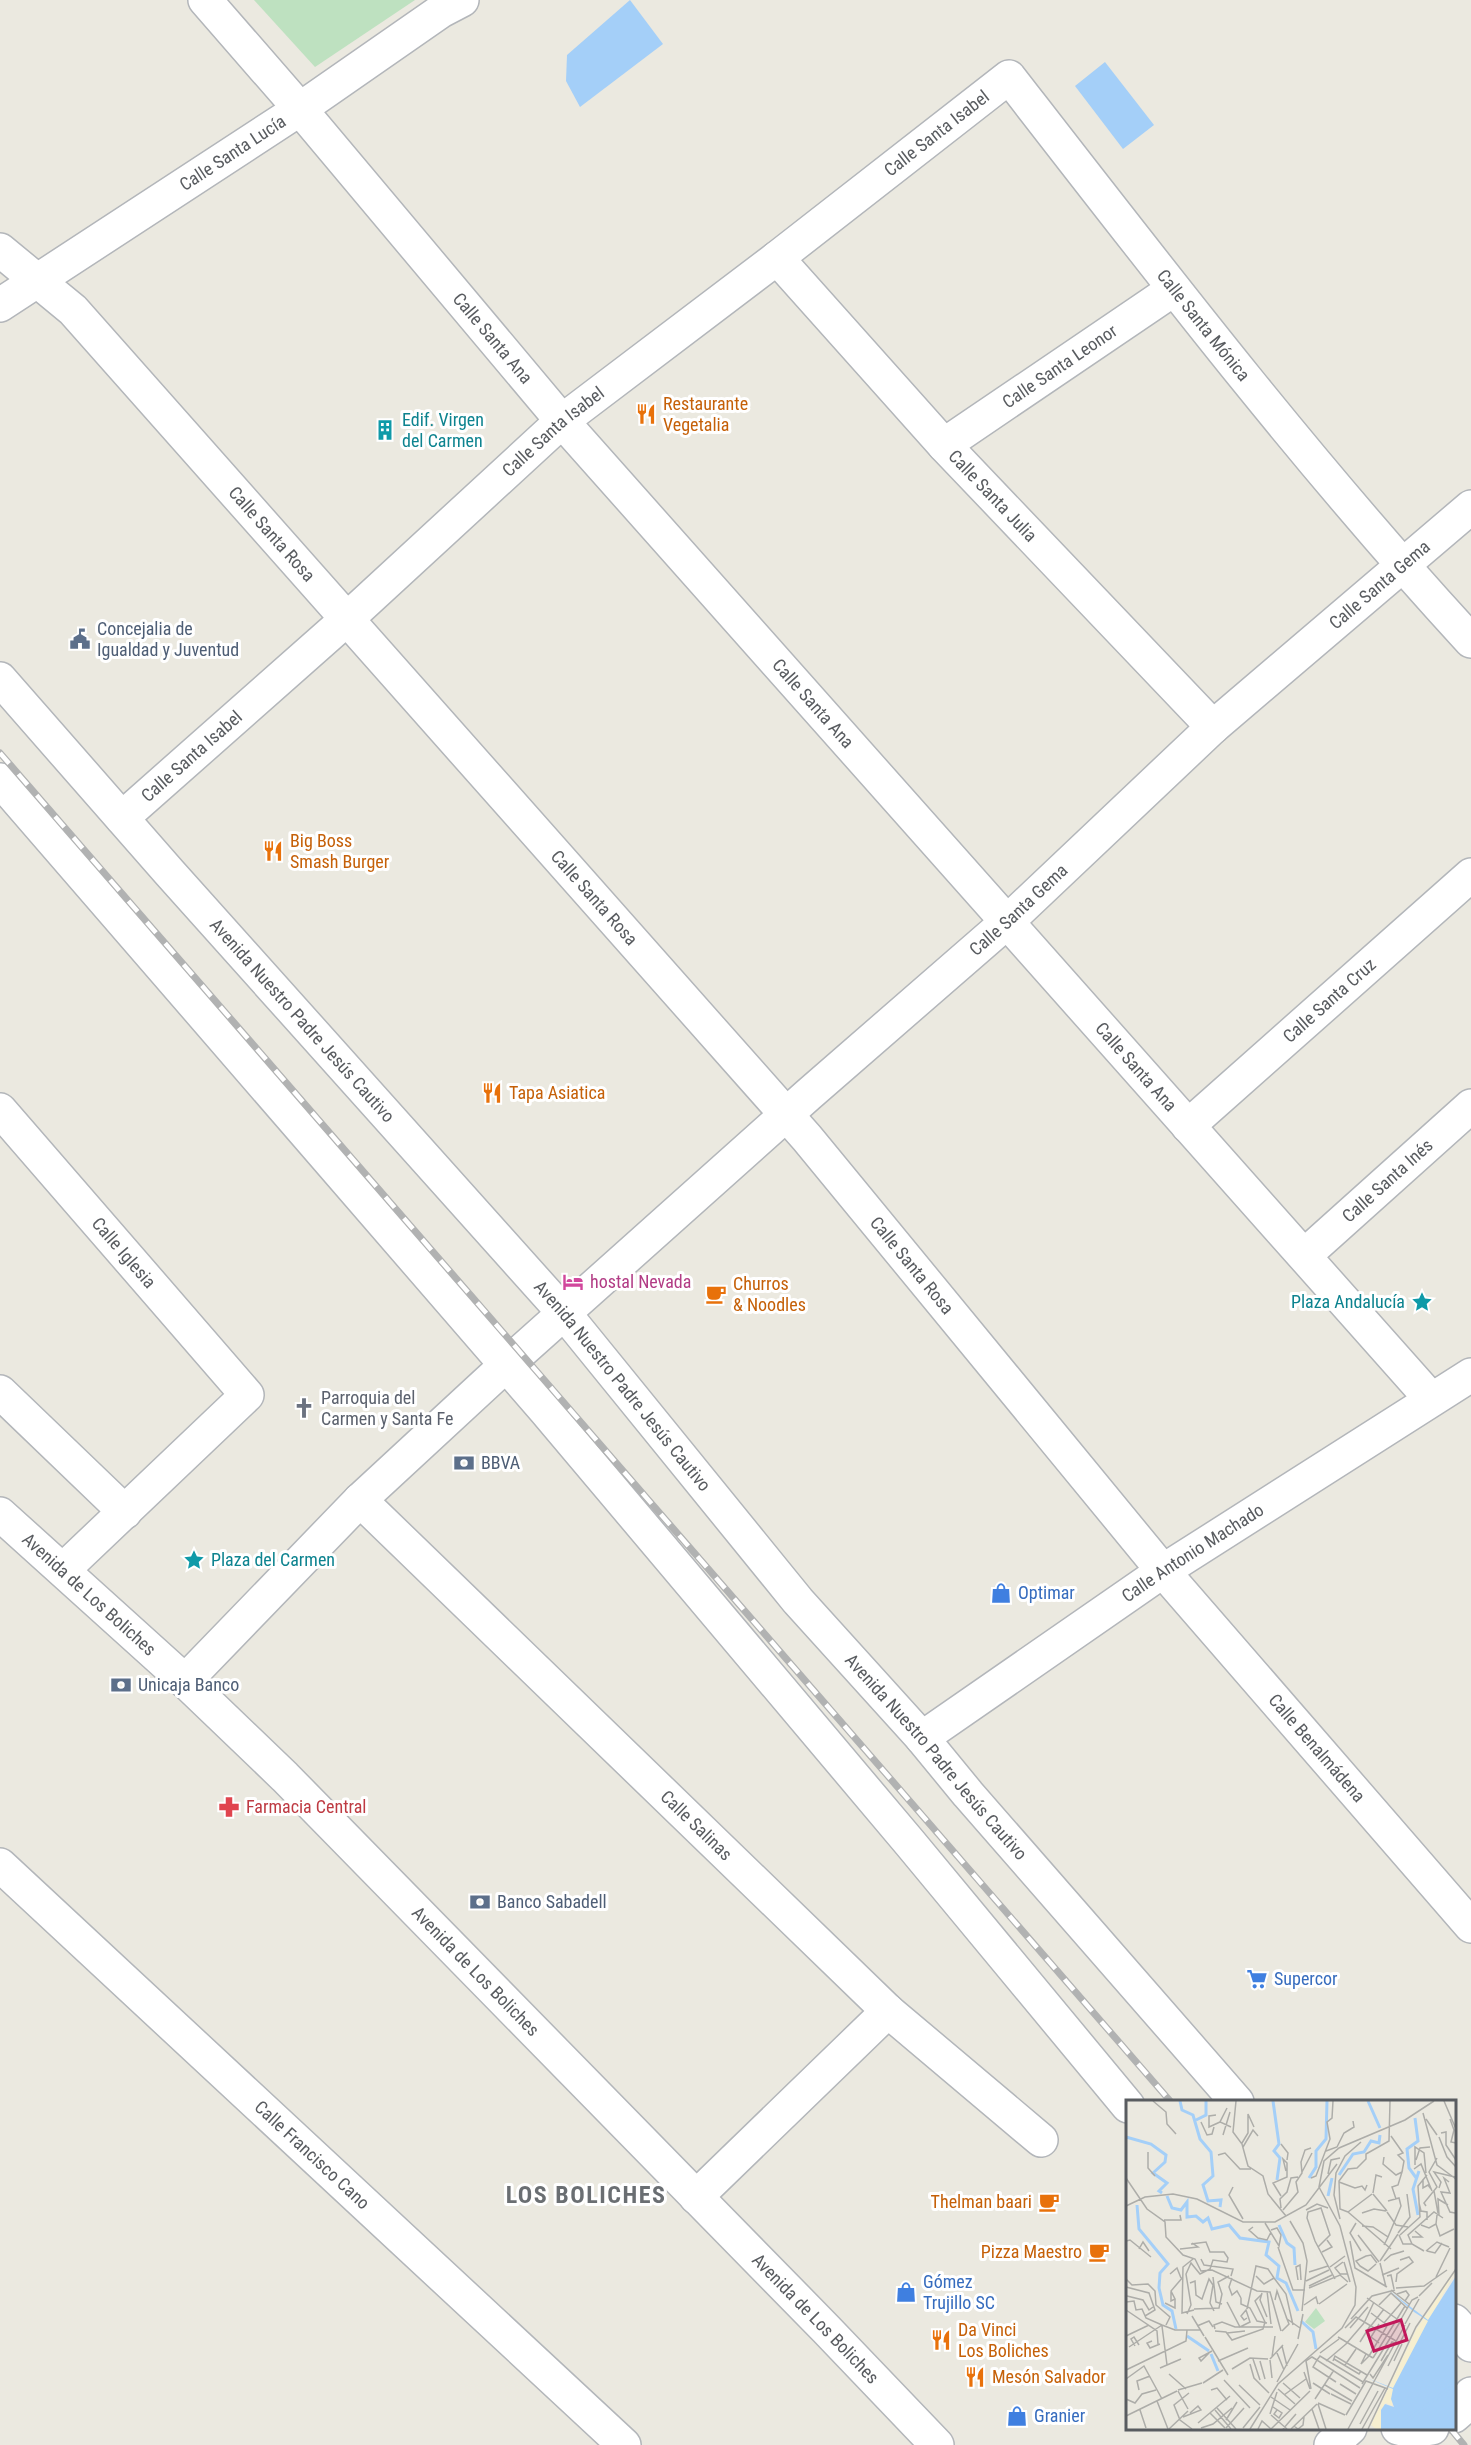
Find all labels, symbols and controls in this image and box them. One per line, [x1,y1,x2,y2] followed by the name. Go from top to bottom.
[880,86,993,180] street label: Calle Santa Isabel
[175,110,290,195] street label: Calle Santa Lucía
[1153,265,1255,385] street label: Calle Santa Mónica
[449,288,537,388] street label: Calle Santa Ana
[998,319,1121,412] street label: Calle Santa Leonor
[498,382,608,481] street label: Calle Santa Isabel
[663,393,748,435] place label: Restaurante Vegetalia
[634,402,658,426] restaurant icon: Restaurante Vegetalia
[402,409,484,451] place label: Edif. Virgen del Carmen
[373,418,397,442] building icon: Edif. Virgen del Carmen
[944,445,1041,546] street label: Calle Santa Julia
[224,482,320,586] street label: Calle Santa Rosa
[1325,536,1434,633] street label: Calle Santa Gema
[97,618,239,660] place label: Concejalia de Igualdad y Juventud
[68,627,92,651] public building icon: Concejalia de Igualdad y Juventud
[768,654,859,752] street label: Calle Santa Ana
[137,706,246,806] street label: Calle Santa Isabel
[290,830,390,872] place label: Big Boss Smash Burger
[261,839,285,863] restaurant icon: Big Boss Smash Burger
[547,846,642,949] street label: Calle Santa Rosa
[965,859,1072,960] street label: Calle Santa Gema
[206,914,399,1126] street label: Avenida Nuestro Padre Jesús Cautivo
[1278,954,1380,1047] street label: Calle Santa Cruz
[1091,1018,1181,1115] street label: Calle Santa Ana
[480,1081,504,1105] restaurant icon: Tapa Asiatica
[509,1082,605,1103] place label: Tapa Asiatica
[1338,1134,1437,1226] street label: Calle Santa Inés
[866,1212,958,1318] street label: Calle Santa Rosa
[88,1213,160,1292] street label: Calle Iglesia
[561,1270,585,1294] hotel icon: hostal Nevada
[590,1271,691,1292] place label: hostal Nevada
[733,1273,806,1315] place label: Churros & Noodles
[530,1276,715,1495] street label: Avenida Nuestro Padre Jesús Cautivo
[704,1282,728,1306] cafe icon: Churros & Noodles
[1410,1290,1434,1314] place icon: Plaza Andalucía
[1291,1291,1405,1312] place label: Plaza Andalucía
[321,1387,453,1429] place label: Parroquia del Carmen y Santa Fe
[292,1396,316,1420] church icon: Parroquia del Carmen y Santa Fe
[452,1451,476,1475] bank icon: BBVA
[481,1452,521,1473] place label: BBVA
[1118,1499,1267,1606] street label: Calle Antonio Machado
[18,1528,161,1660] street label: Avenida de Los Boliches
[182,1548,206,1572] place icon: Plaza del Carmen
[211,1549,335,1570] place label: Plaza del Carmen
[989,1581,1013,1605] shop icon: Optimar
[1018,1582,1075,1603] place label: Optimar
[841,1649,1032,1864] street label: Avenida Nuestro Padre Jesús Cautivo
[109,1673,133,1697] bank icon: Unicaja Banco
[138,1674,239,1695] place label: Unicaja Banco
[1264,1689,1370,1806] street label: Calle Benalmádena
[656,1786,737,1864] street label: Calle Salinas
[217,1795,241,1819] pharmacy icon: Farmacia Central
[246,1796,366,1817] place label: Farmacia Central
[468,1890,492,1914] bank icon: Banco Sabadell
[497,1891,607,1912] place label: Banco Sabadell
[408,1902,544,2040] street label: Avenida de Los Boliches
[1245,1967,1269,1991] supermarket icon: Supercor
[1274,1968,1338,1989] place label: Supercor
[250,2096,374,2213] street label: Calle Francisco Cano
[1126,2100,1456,2430] inset map
[506,2181,666,2209] district label: LOS BOLICHES
[1037,2190,1061,2214] cafe icon: Thelman baari
[931,2191,1032,2212] place label: Thelman baari
[1087,2240,1111,2264] cafe icon: Pizza Maestro
[981,2241,1082,2262] place label: Pizza Maestro
[748,2249,884,2388] street label: Avenida de Los Boliches
[923,2271,995,2313] place label: Gómez Trujillo SC
[894,2280,918,2304] shop icon: Gómez Trujillo SC
[958,2319,1049,2361] place label: Da Vinci Los Boliches
[929,2328,953,2352] restaurant icon: Da Vinci Los Boliches
[963,2365,987,2389] restaurant icon: Mesón Salvador
[992,2366,1106,2387] place label: Mesón Salvador
[1005,2404,1029,2428] shop icon: Granier
[1034,2405,1086,2426] place label: Granier

